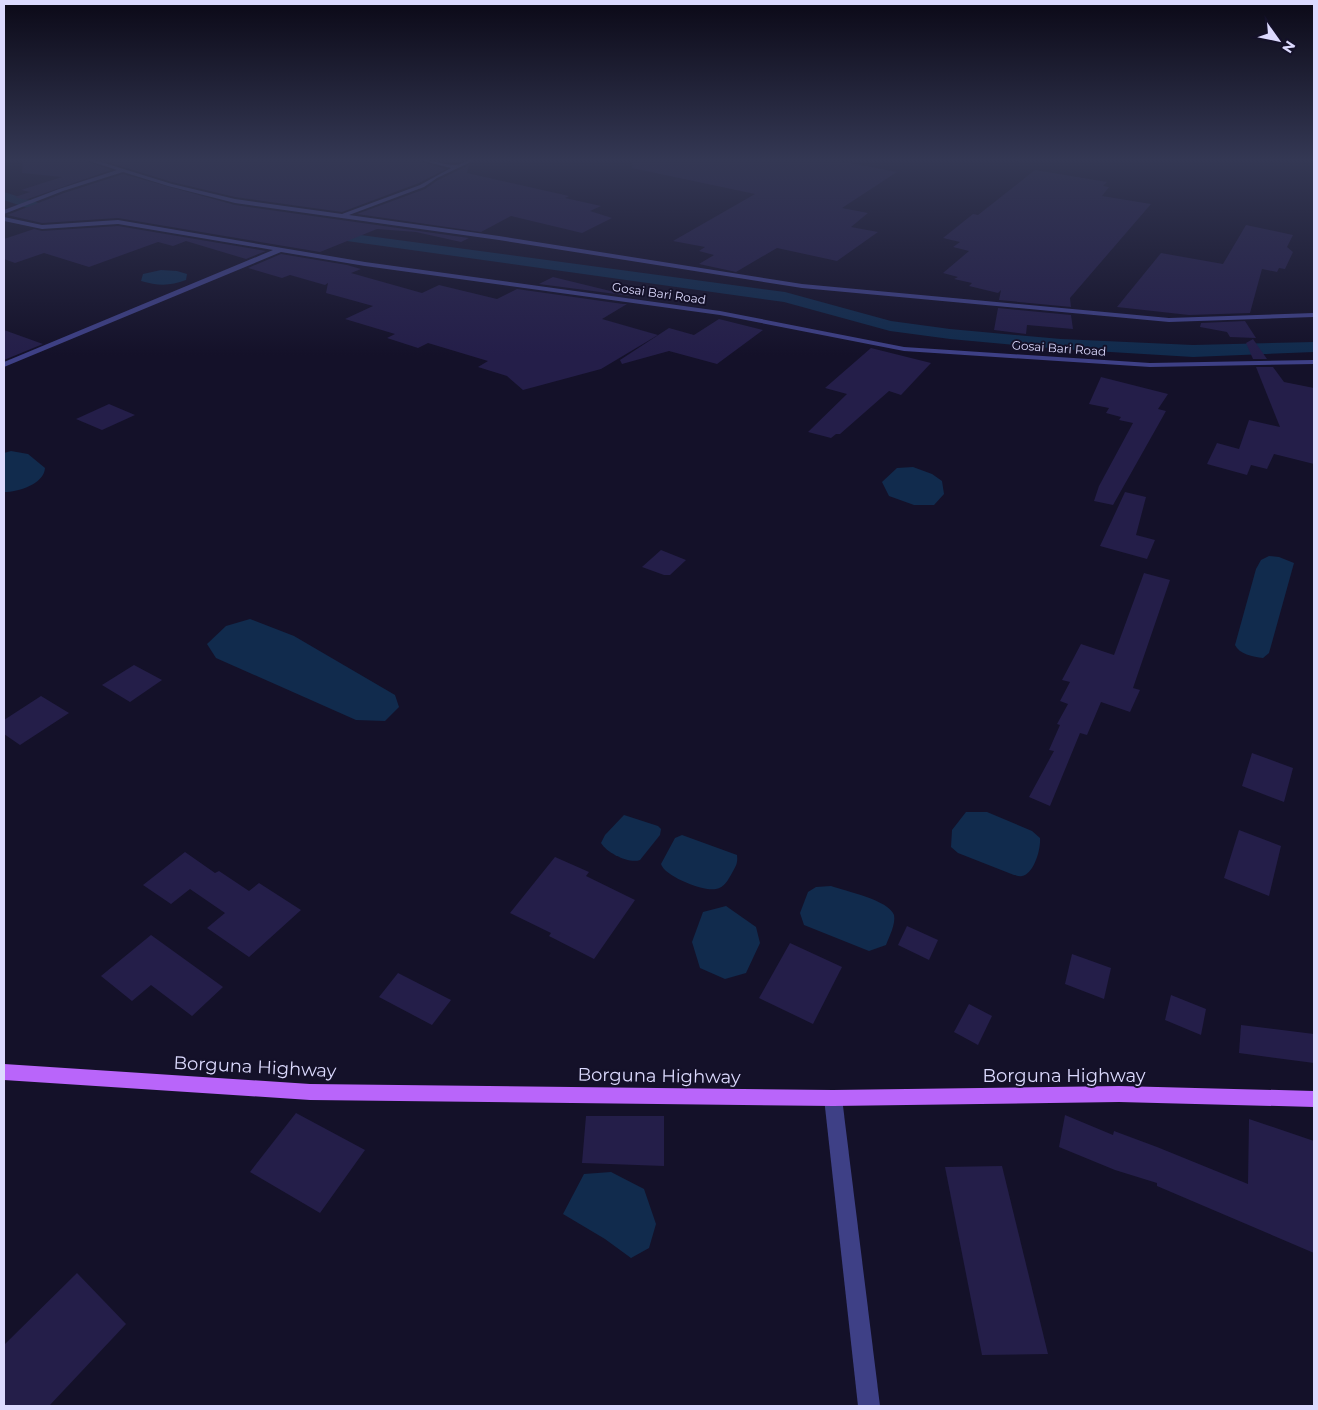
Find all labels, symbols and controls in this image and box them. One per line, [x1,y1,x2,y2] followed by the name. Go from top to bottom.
[1253,15,1303,65] north arrow
[1278,37,1300,57] text: N
[611,279,707,307] street label: Gosai Bari Road
[1011,337,1107,359] street label: Gosai Bari Road
[173,1052,337,1082] street label: Borguna Highway
[577,1064,741,1088] street label: Borguna Highway
[982,1065,1146,1087] street label: Borguna Highway

